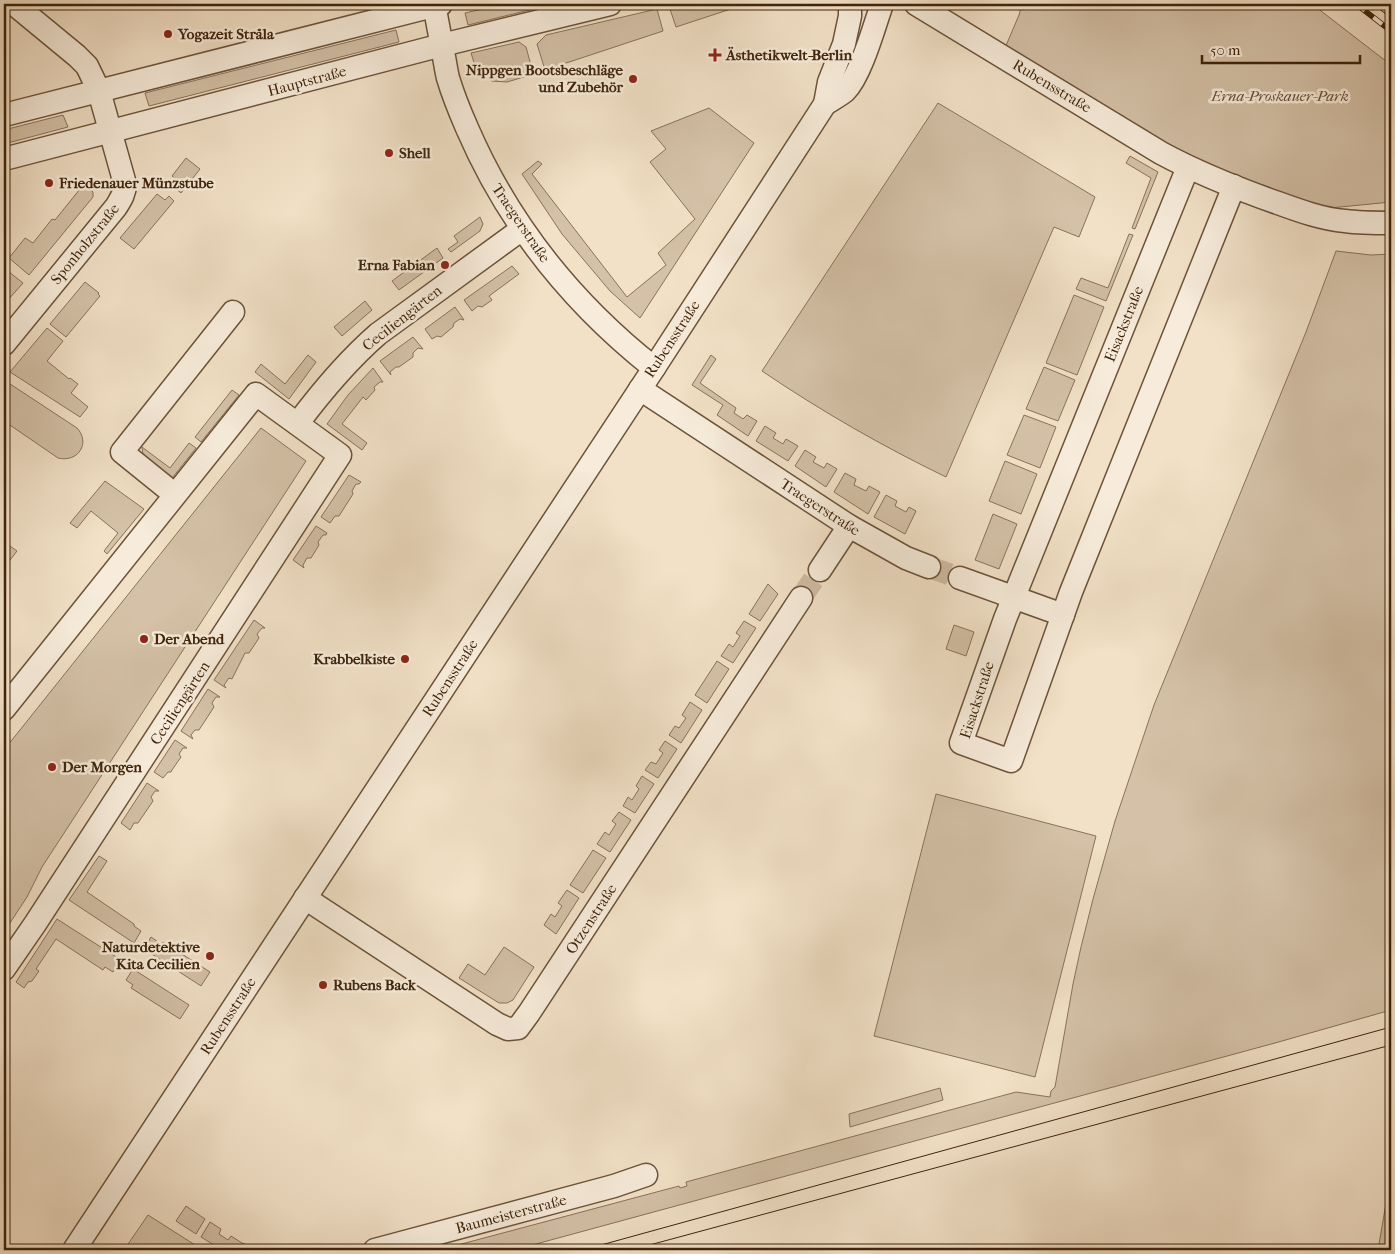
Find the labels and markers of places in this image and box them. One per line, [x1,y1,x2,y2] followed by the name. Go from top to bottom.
[177,25,275,43] place label: Yogazeit Stråla
[162,28,174,40] marker: Yogazeit Stråla
[725,46,852,64] place label: Ästhetikwelt-Berlin
[708,48,722,62] marker: Ästhetikwelt-Berlin
[466,61,624,96] place label: Nippgen Bootsbeschläge und Zubehör
[627,73,639,85] marker: Nippgen Bootsbeschläge und Zubehör
[399,144,432,162] place label: Shell
[383,147,395,159] marker: Shell
[58,174,214,192] place label: Friedenauer Münzstube
[43,177,55,189] marker: Friedenauer Münzstube
[358,256,435,274] place label: Erna Fabian
[439,259,451,271] marker: Erna Fabian
[154,630,225,648] place label: Der Abend
[138,633,150,645] marker: Der Abend
[313,650,396,668] place label: Krabbelkiste
[399,653,411,665] marker: Krabbelkiste
[62,758,142,776] place label: Der Morgen
[46,761,58,773] marker: Der Morgen
[102,938,201,973] place label: Naturdetektive Kita Cecilien
[204,950,216,962] marker: Naturdetektive Kita Cecilien
[333,976,417,994] place label: Rubens Back
[317,979,329,991] marker: Rubens Back

